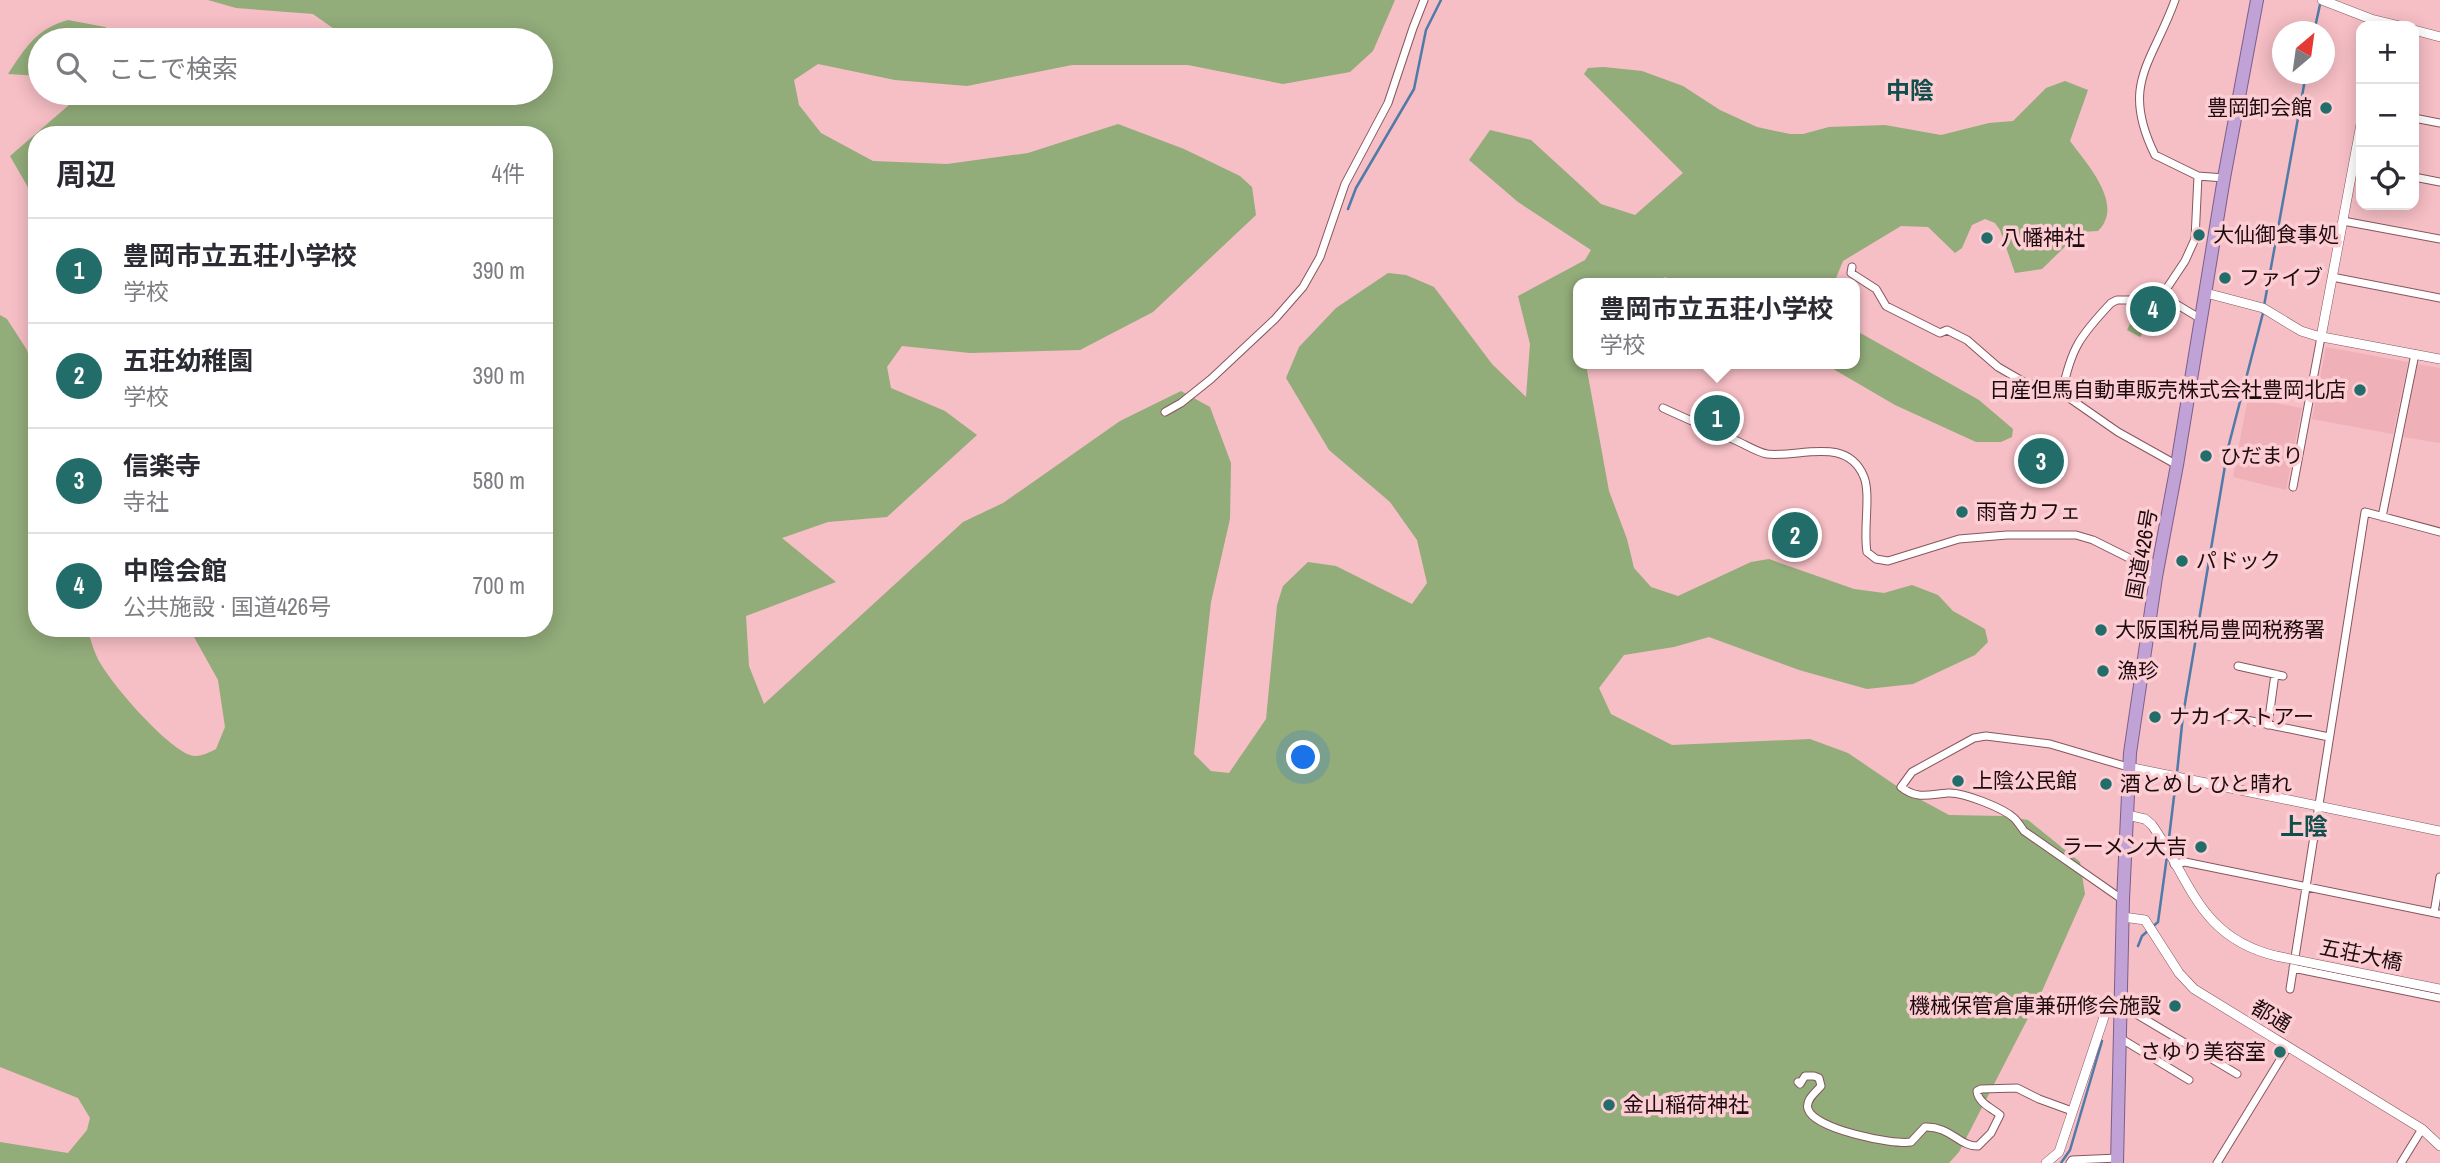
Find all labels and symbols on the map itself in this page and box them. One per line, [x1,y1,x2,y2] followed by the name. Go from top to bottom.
[2272,21,2335,84] north arrow
[1886,74,1934,106] district label: 中陰
[2207,93,2312,122] place label: 豊岡卸会館
[2318,100,2334,116] marker: 豊岡卸会館
[2213,220,2339,249] place label: 大仙御食事処
[2001,223,2085,252] place label: 八幡神社
[2191,227,2207,243] marker: 大仙御食事処
[1979,230,1995,246] marker: 八幡神社
[2239,263,2323,292] place label: ファイブ
[2217,270,2233,286] marker: ファイブ
[2130,283,2176,335] pin: 4
[1989,375,2346,404] place label: 日産但馬自動車販売株式会社豊岡北店
[2352,382,2368,398] marker: 日産但馬自動車販売株式会社豊岡北店
[1694,392,1740,444] pin: 1
[2018,435,2064,487] pin: 3
[2220,441,2304,470] place label: ひだまり
[2198,448,2214,464] marker: ひだまり
[1976,497,2081,526] place label: 雨音カフェ
[1954,504,1970,520] marker: 雨音カフェ
[2119,506,2164,602] street label: 国道426号
[1772,509,1818,561] pin: 2
[2196,546,2281,575] place label: パドック
[2174,553,2190,569] marker: パドック
[2115,615,2325,644] place label: 大阪国税局豊岡税務署
[2093,622,2109,638] marker: 大阪国税局豊岡税務署
[2117,656,2159,685] place label: 漁珍
[2095,663,2111,679] marker: 漁珍
[2169,702,2314,731] place label: ナカイストアー
[2147,709,2163,725] marker: ナカイストアー
[1286,740,1320,774] your location
[1972,766,2077,795] place label: 上陰公民館
[2120,769,2292,798] place label: 酒とめし ひと晴れ
[1950,773,1966,789] marker: 上陰公民館
[2098,776,2114,792] marker: 酒とめし ひと晴れ
[2280,810,2328,842] district label: 上陰
[2062,832,2187,861] place label: ラーメン大吉
[2193,839,2209,855] marker: ラーメン大吉
[2317,932,2405,977] street label: 五荘大橋
[1909,991,2161,1020] place label: 機械保管倉庫兼研修会施設
[2246,992,2297,1039] street label: 都通
[2167,998,2183,1014] marker: 機械保管倉庫兼研修会施設
[2140,1037,2266,1066] place label: さゆり美容室
[2272,1044,2288,1060] marker: さゆり美容室
[1623,1090,1749,1119] place label: 金山稲荷神社
[1601,1097,1617,1113] marker: 金山稲荷神社

